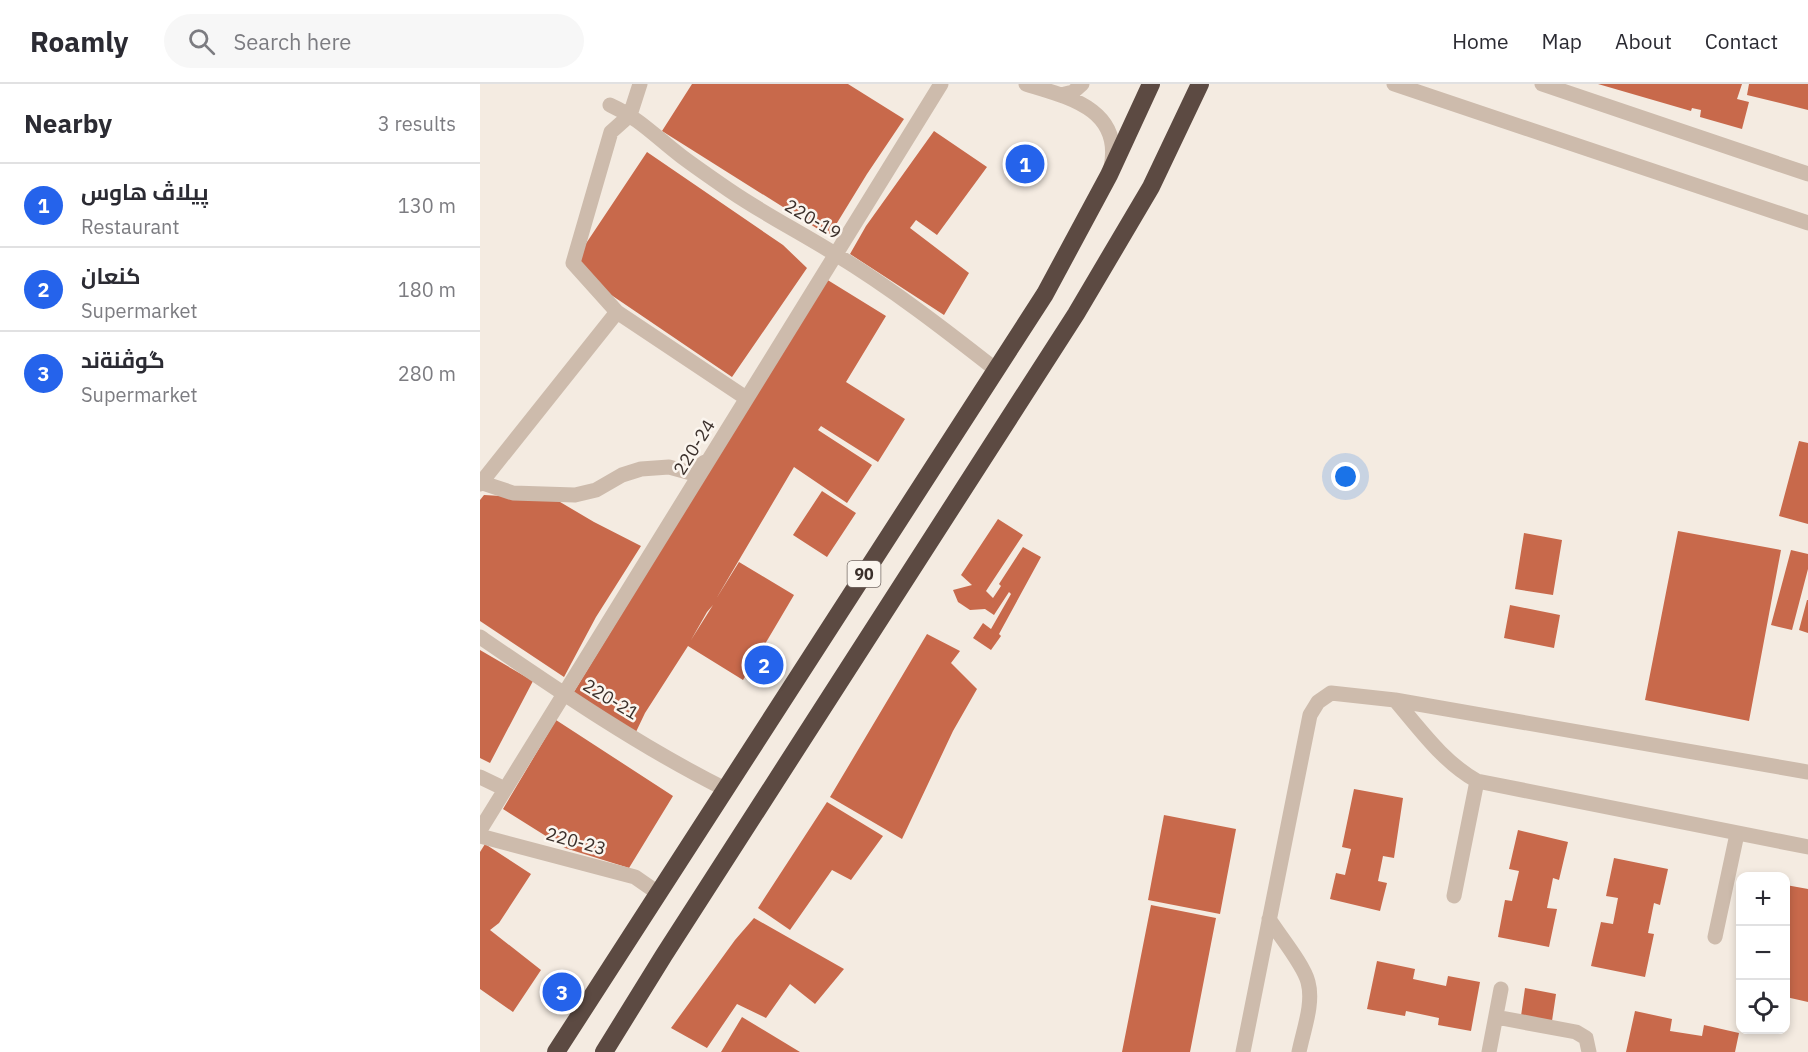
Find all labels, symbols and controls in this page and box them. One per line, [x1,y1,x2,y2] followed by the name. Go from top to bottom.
[164,14,584,68] search box
[30,23,128,60] text: Roamly
[185,25,218,58] icon: search
[233,27,351,56] text: Search here
[1452,27,1509,55] text: Home
[1542,27,1582,55] text: Map
[1615,27,1672,55] text: About
[1705,27,1778,55] text: Contact
[24,106,112,140] text: Nearby
[378,110,456,137] text: 3 results
[1006,142,1044,187] pin: 1
[81,177,209,206] text: پيلاڤ هاوس
[38,192,50,219] text: 1
[398,192,456,219] text: 130 m
[781,194,845,244] street label: 220-19
[81,213,179,240] text: Restaurant
[81,261,141,290] text: كنعان
[38,276,50,303] text: 2
[398,276,456,303] text: 180 m
[81,297,198,324] text: Supermarket
[81,345,165,374] text: گوڤنةند
[38,360,50,387] text: 3
[398,360,456,387] text: 280 m
[81,381,198,408] text: Supermarket
[668,415,720,479] street label: 220-24
[1331,462,1360,491] your location
[848,561,880,587] road number: 90
[744,642,784,688] pin: 2
[579,673,643,725] street label: 220-21
[543,822,609,860] street label: 220-23
[1736,872,1790,1034] map controls
[1736,872,1790,926] button: +
[1736,926,1790,980] button: −
[542,970,581,1014] pin: 3
[1736,980,1790,1034] button: locate

